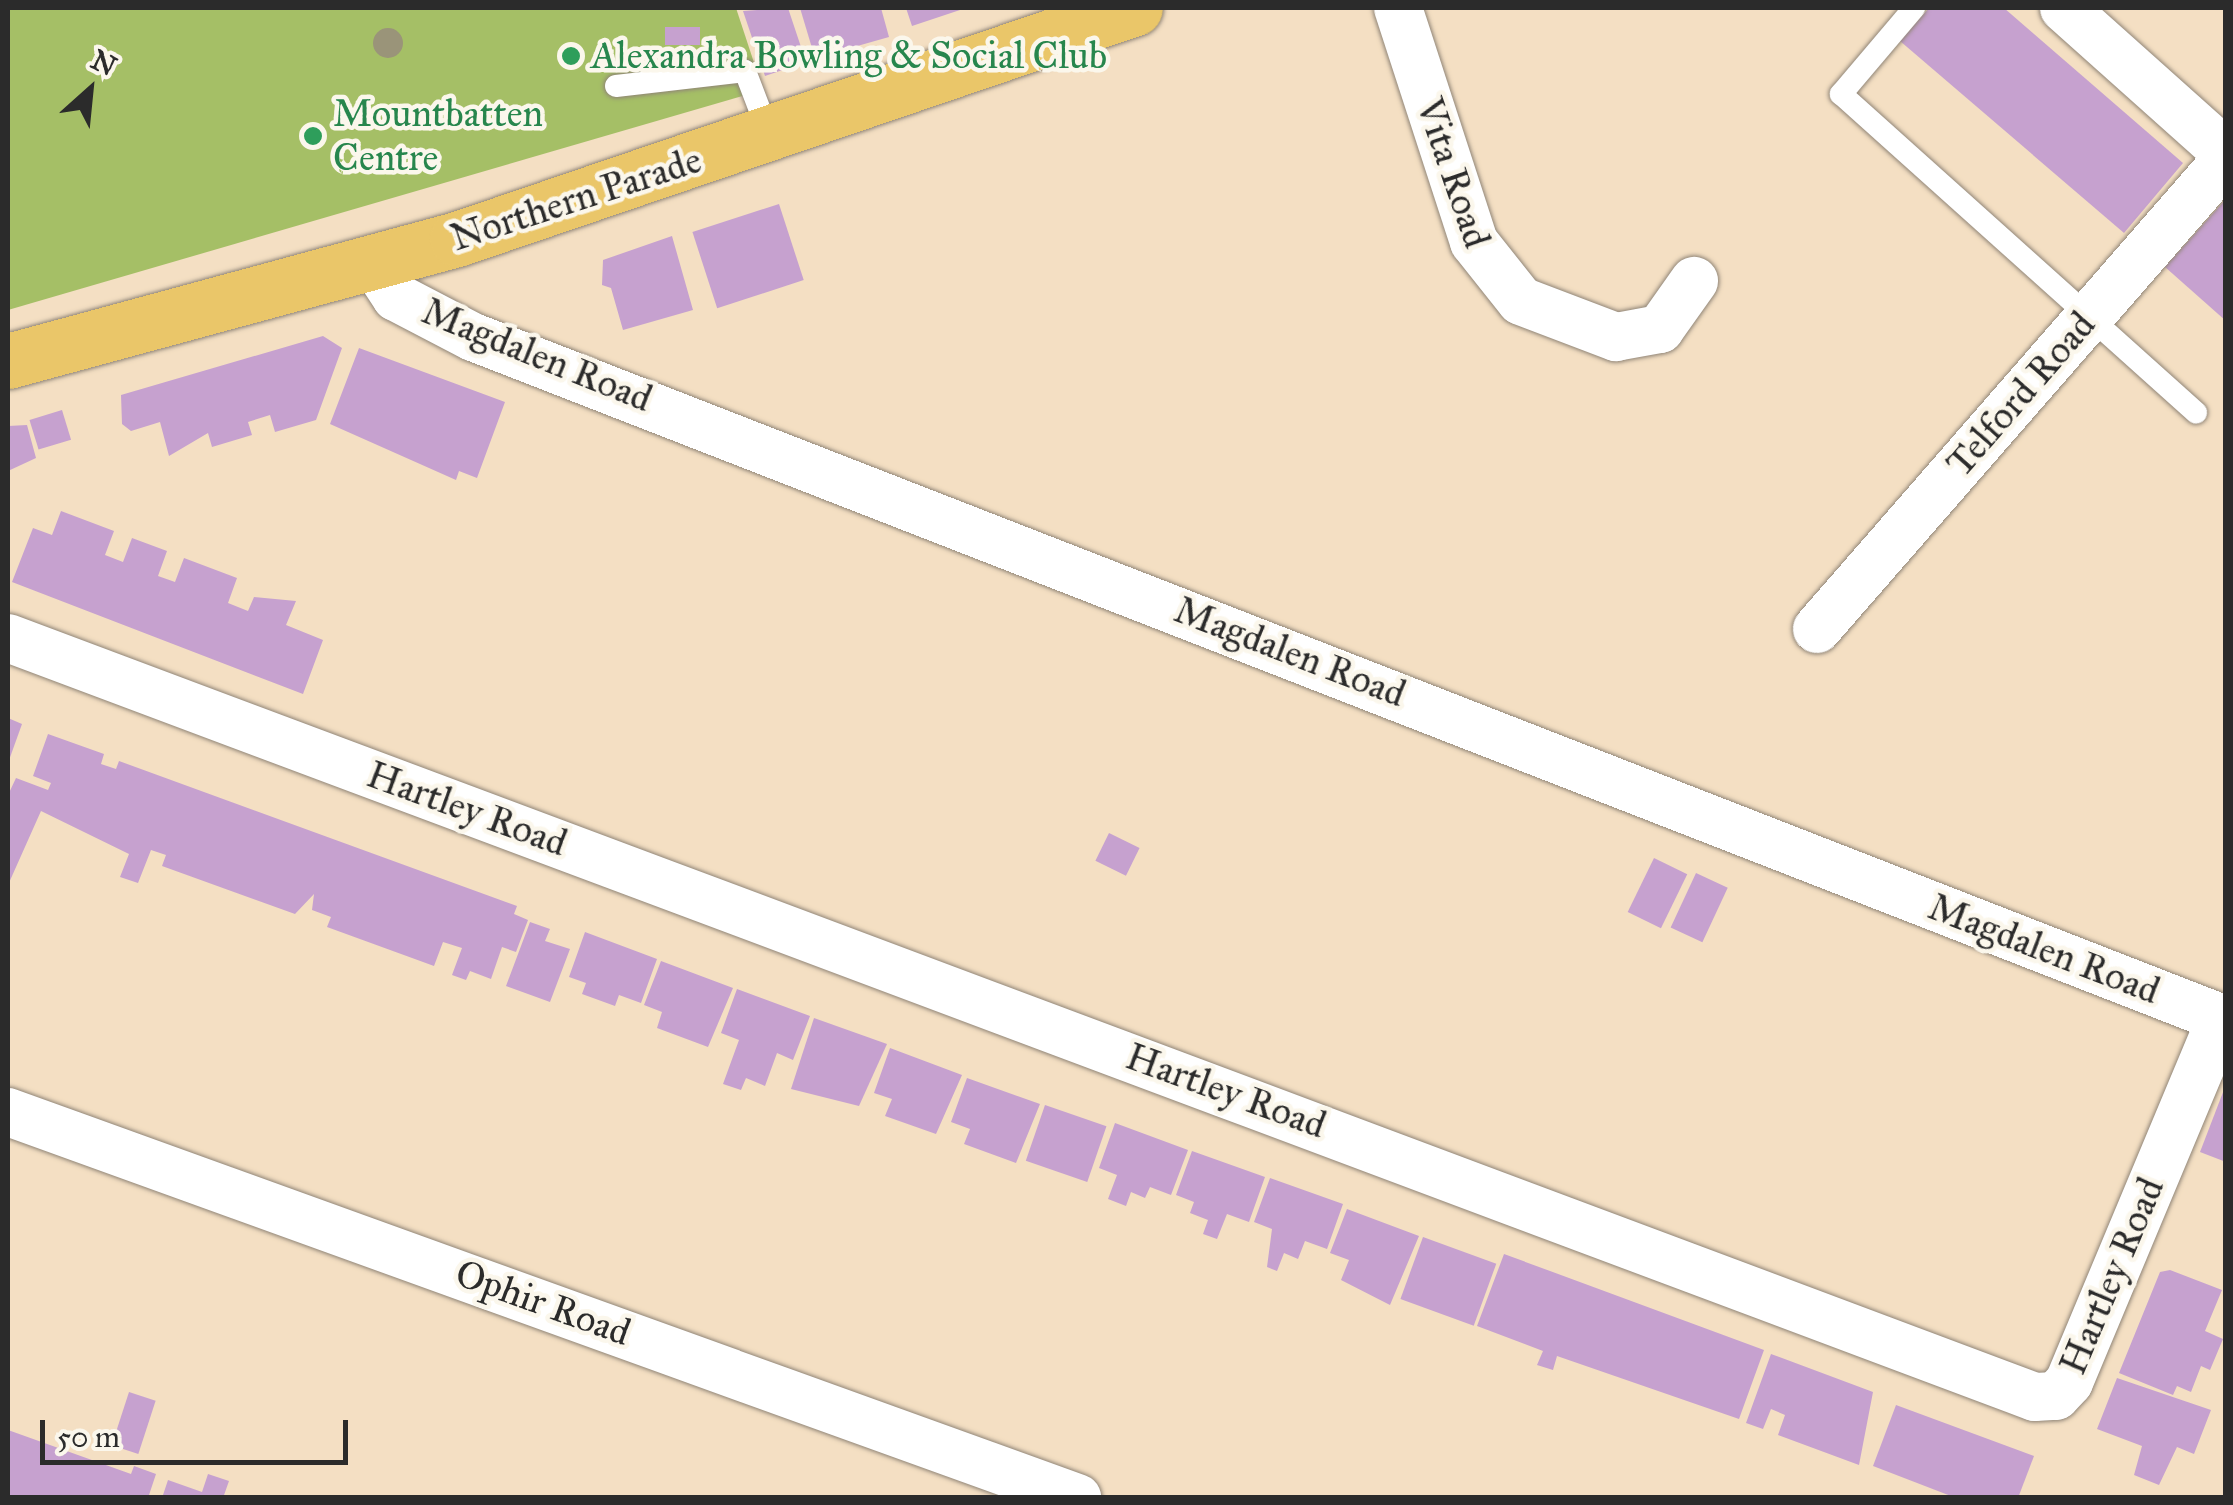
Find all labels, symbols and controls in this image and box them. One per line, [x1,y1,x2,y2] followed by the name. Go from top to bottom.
[591,33,1107,79] place label: Alexandra Bowling & Social Club
[40,40,140,140] north arrow
[85,42,122,84] text: N
[560,45,582,67] marker: Alexandra Bowling & Social Club
[333,91,543,180] place label: Mountbatten Centre
[1406,92,1500,254] street label: Vita Road
[302,125,324,147] marker: Mountbatten Centre
[445,137,707,261] street label: Northern Parade
[415,288,659,422] street label: Magdalen Road
[1937,302,2105,486] street label: Telford Road
[1168,587,1412,717] street label: Magdalen Road
[361,752,573,866] street label: Hartley Road
[1922,884,2166,1014] street label: Magdalen Road
[1120,1034,1332,1148] street label: Hartley Road
[2050,1171,2174,1381] street label: Hartley Road
[449,1250,637,1356] street label: Ophir Road
[45,1400,352,1462] scale bar
[57,1419,120,1455] text: 50 m

